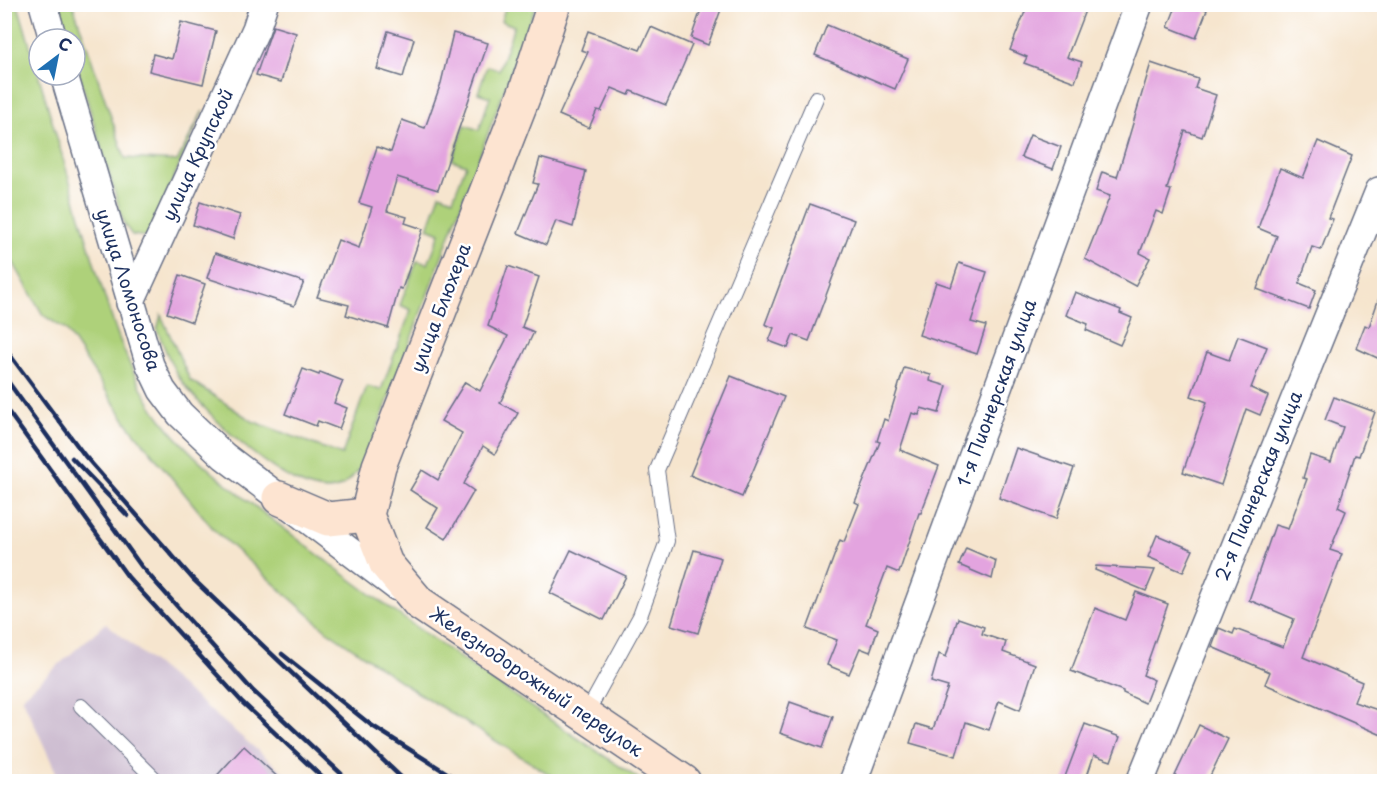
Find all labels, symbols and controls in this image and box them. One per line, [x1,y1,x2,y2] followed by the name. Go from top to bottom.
[27,27,87,87] north arrow
[54,30,77,57] text: С
[154,84,239,225] street label: улица Крупской
[90,205,169,375] street label: улица Ломоносова
[403,238,477,376] street label: улица Блюхера
[949,294,1042,490] street label: 1-я Пионерская улица
[1207,386,1308,584] street label: 2-я Пионерская улица
[425,599,649,763] street label: Железнодорожный переулок

